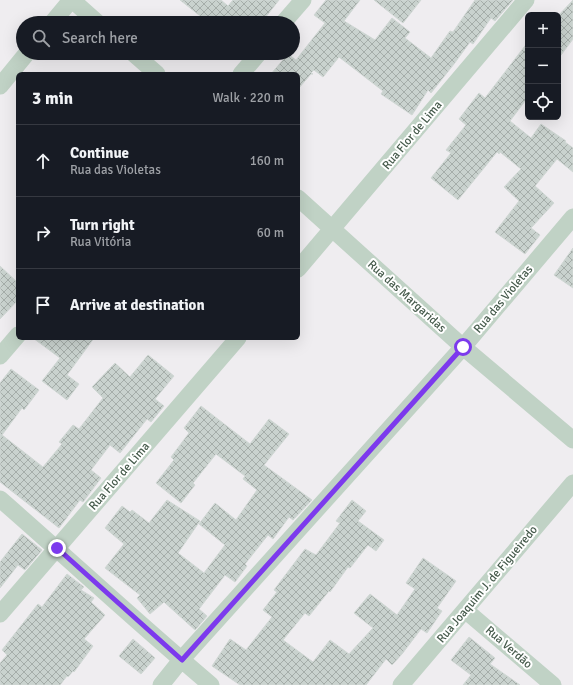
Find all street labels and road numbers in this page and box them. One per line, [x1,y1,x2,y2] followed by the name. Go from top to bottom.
[379,98,445,173] street label: Rua Flor de Lima
[364,257,449,336] street label: Rua das Margaridas
[471,262,536,336] street label: Rua das Violetas
[86,439,153,513] street label: Rua Flor de Lima
[434,523,541,646] street label: Rua Joaquim J. de Figueiredo
[482,623,535,672] street label: Rua Verdão

